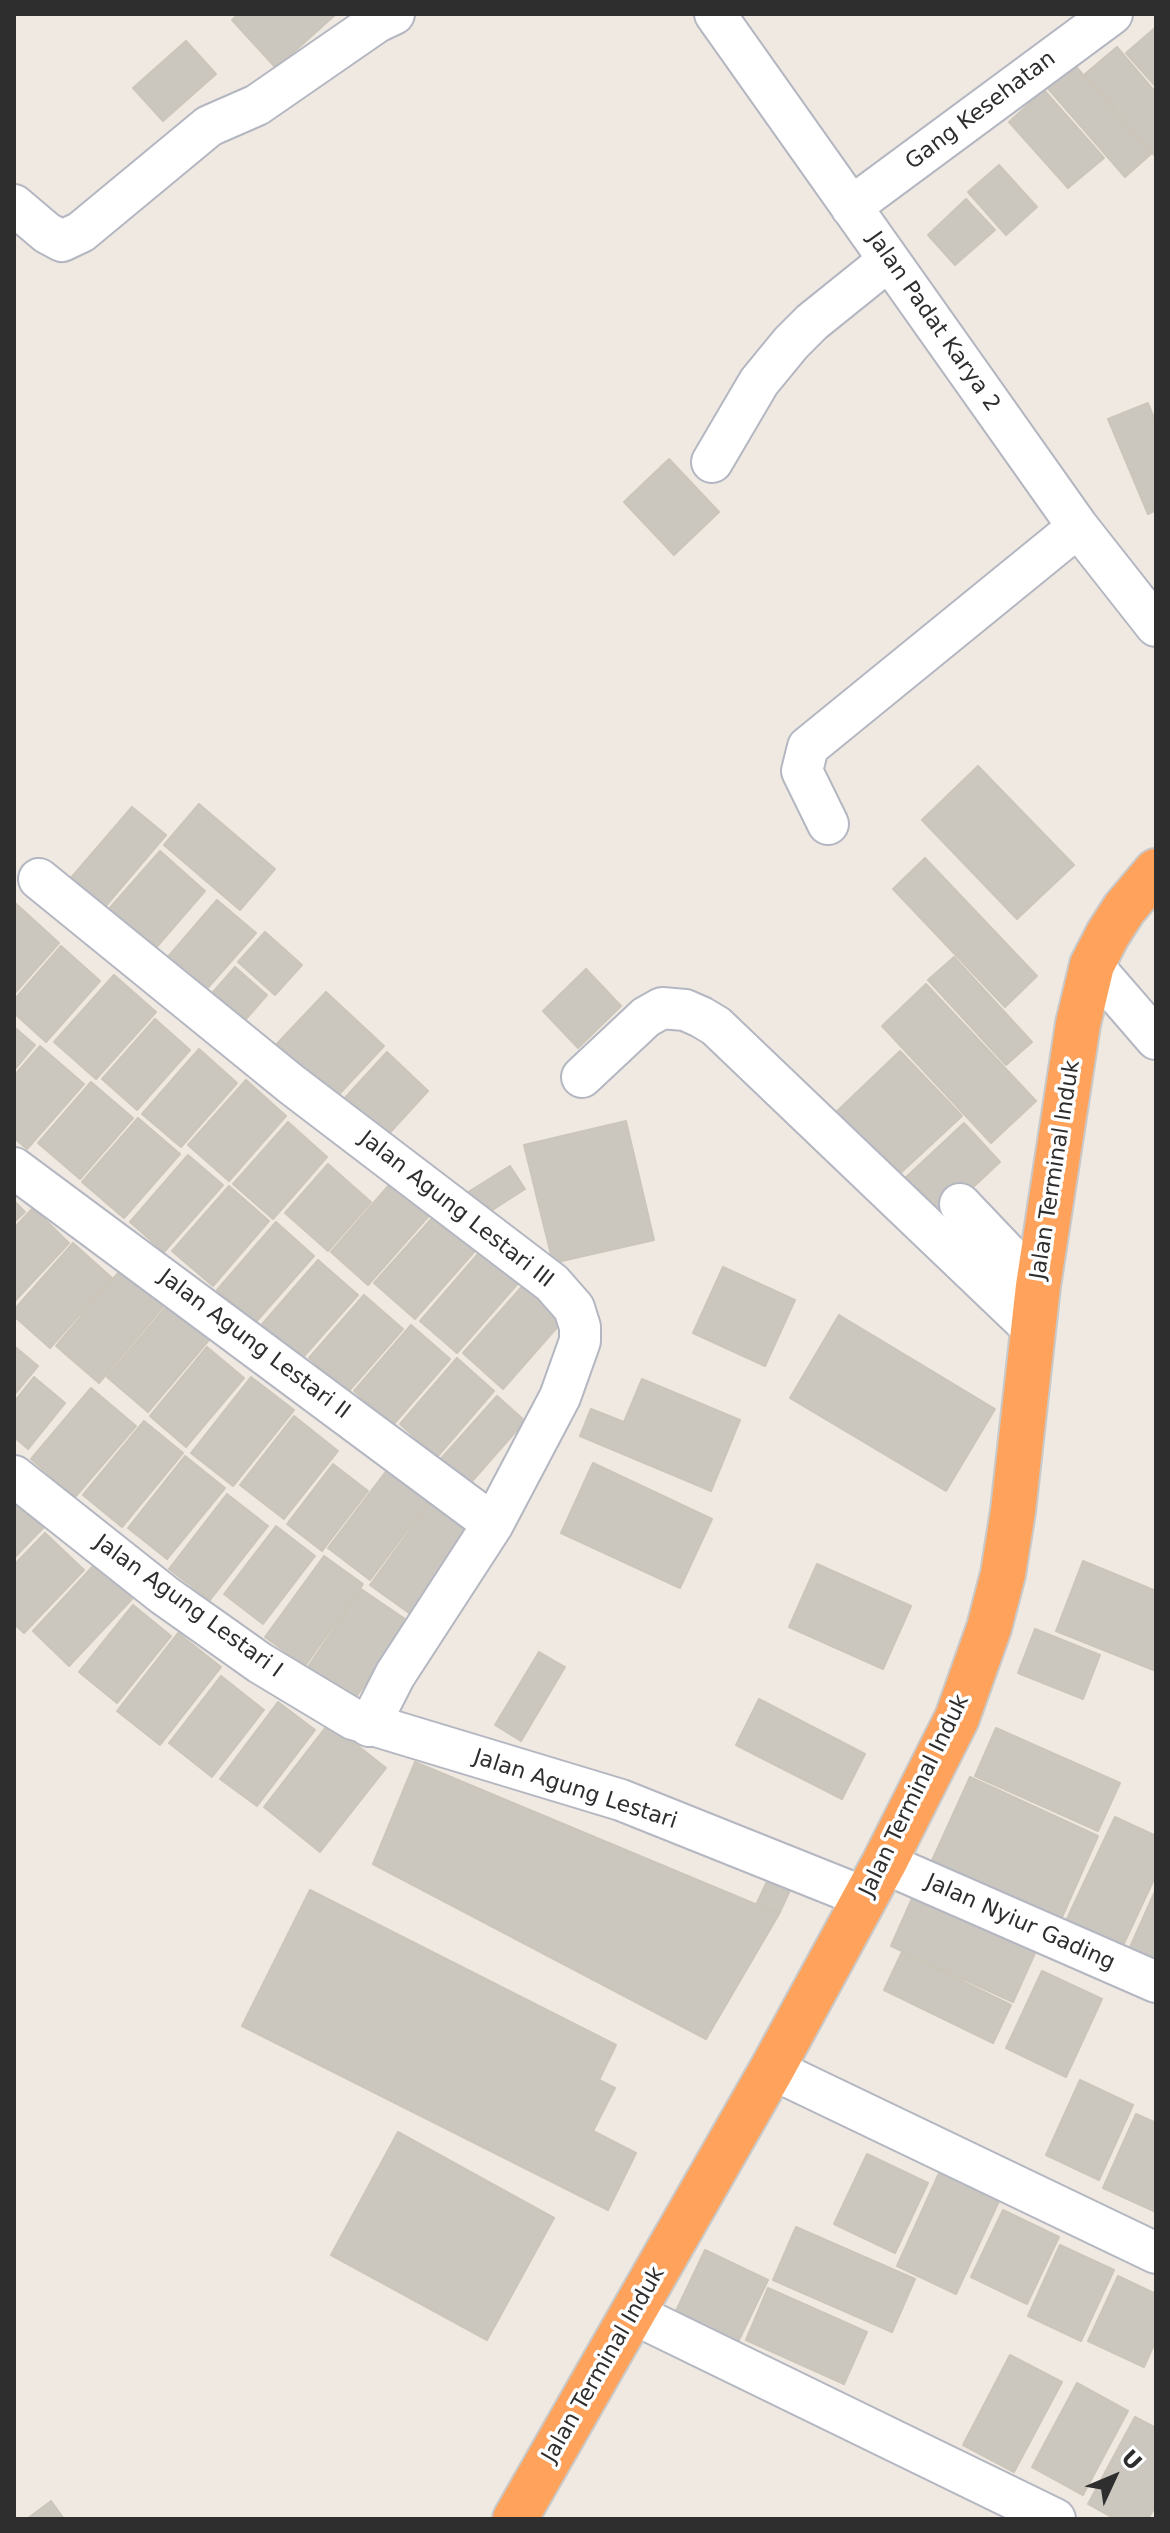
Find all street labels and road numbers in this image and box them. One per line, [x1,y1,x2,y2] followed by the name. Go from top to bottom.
[901,46,1061,176] street label: Gang Kesehatan
[861,227,1005,417] street label: Jalan Padat Karya 2
[1026,1059,1086,1281] street label: Jalan Terminal Induk
[354,1126,558,1294] street label: Jalan Agung Lestari III
[153,1265,355,1425] street label: Jalan Agung Lestari II
[89,1530,287,1684] street label: Jalan Agung Lestari I
[855,1691,975,1901] street label: Jalan Terminal Induk
[470,1745,680,1835] street label: Jalan Agung Lestari
[921,1869,1119,1977] street label: Jalan Nyiur Gading
[537,2262,671,2468] street label: Jalan Terminal Induk

